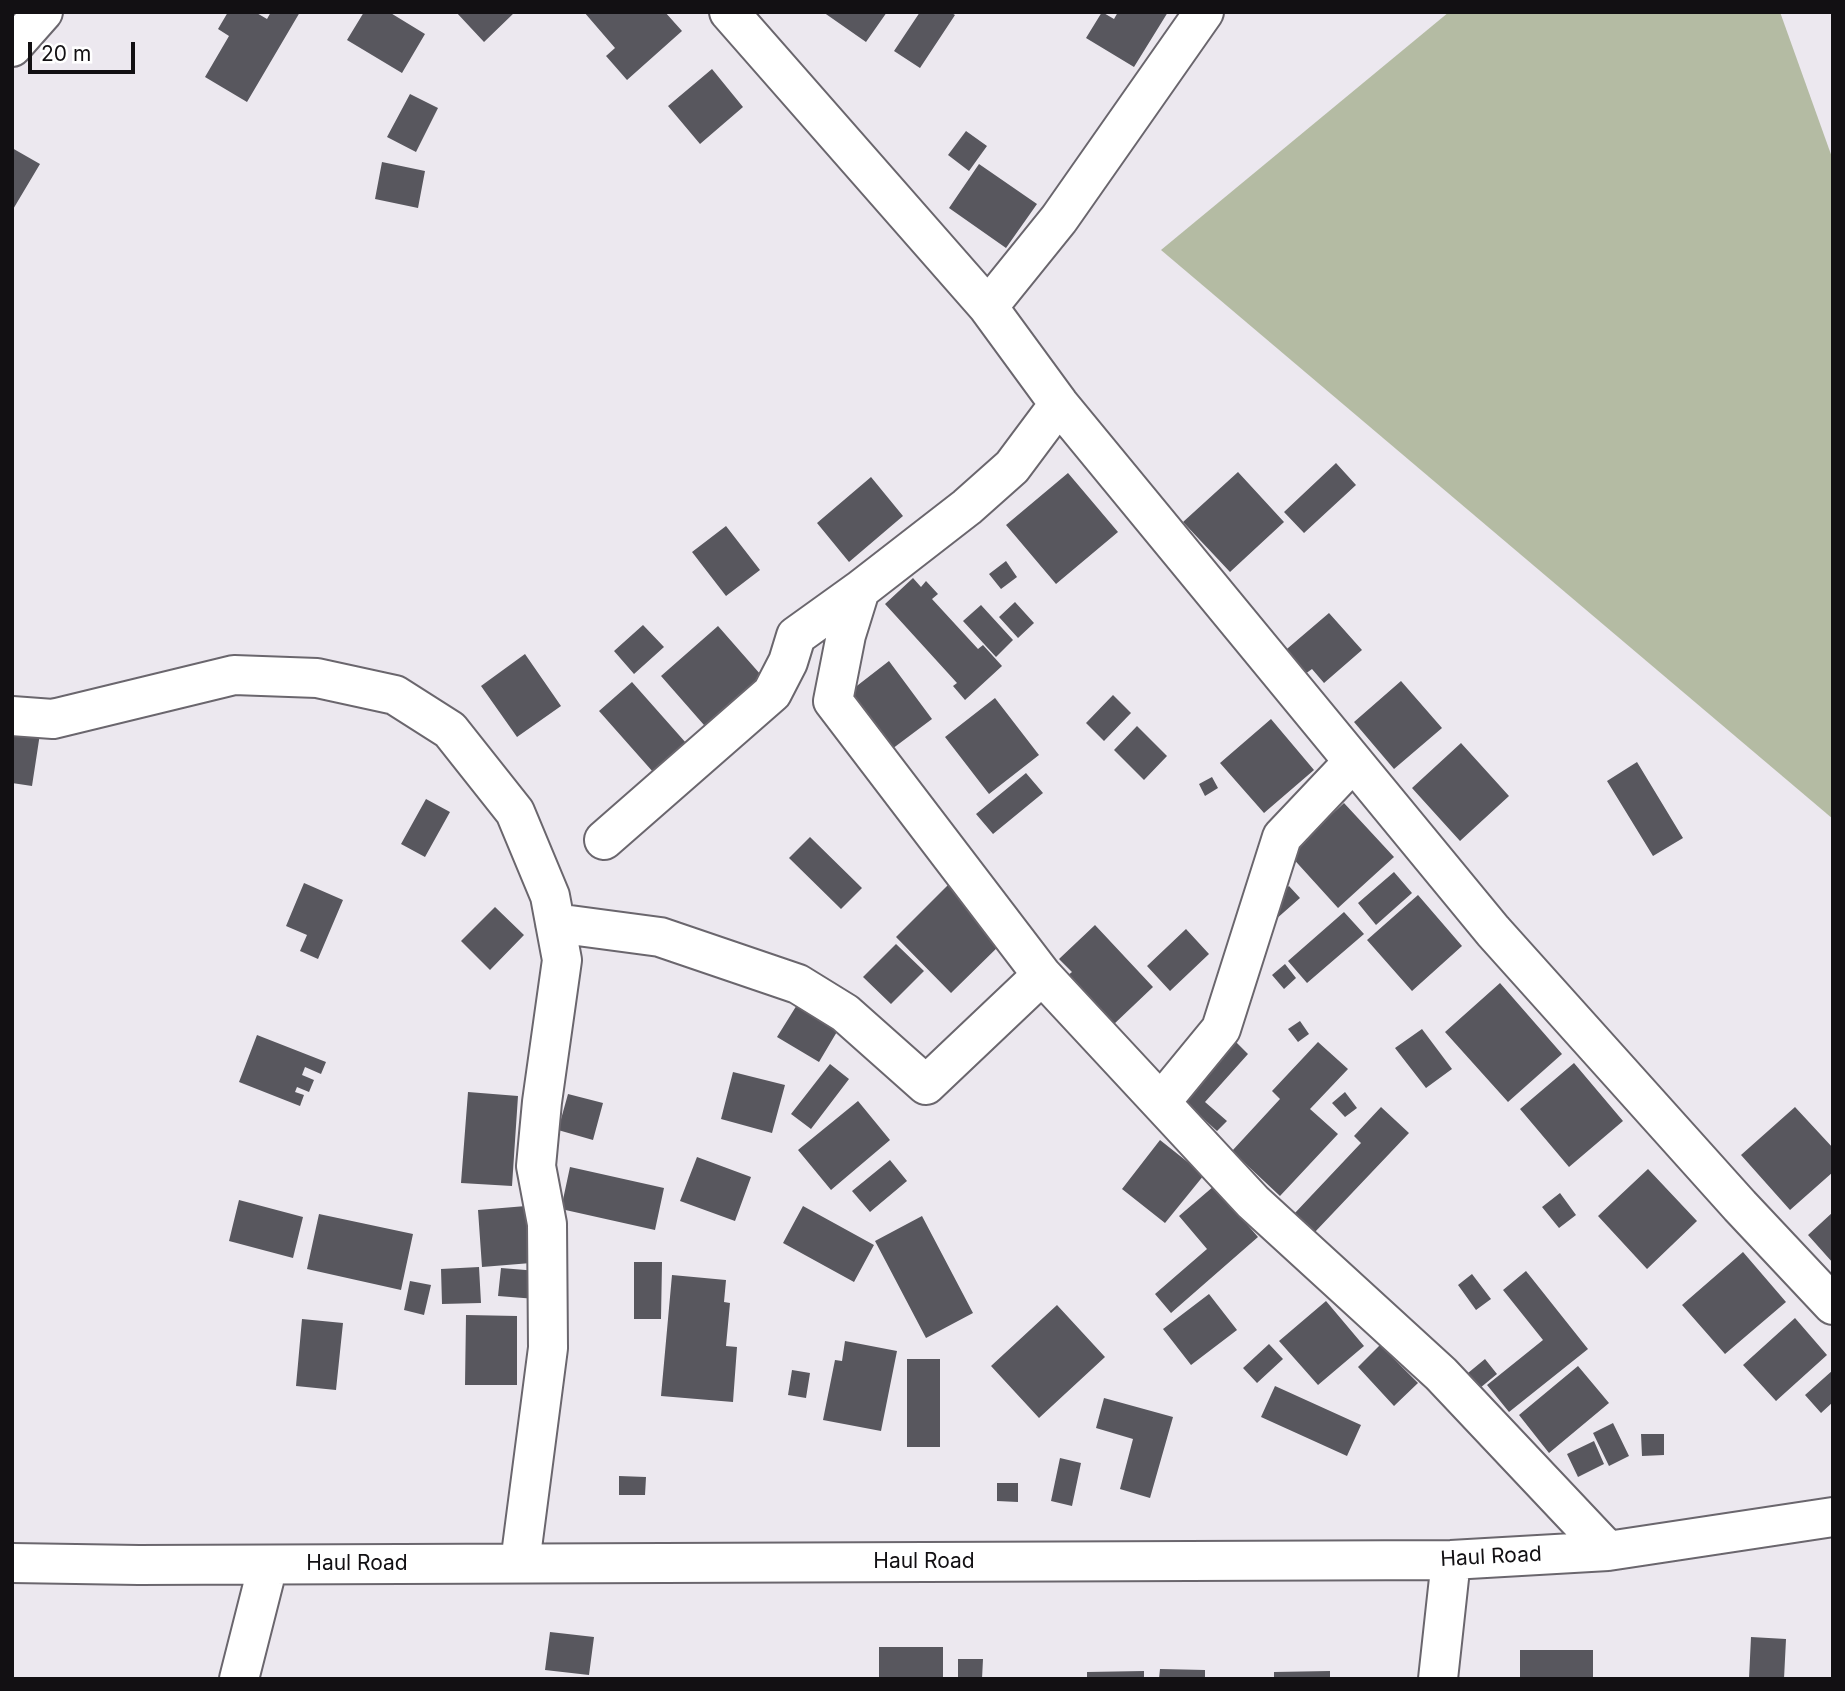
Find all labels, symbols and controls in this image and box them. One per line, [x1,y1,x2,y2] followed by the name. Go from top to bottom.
[32,28,138,72] scale bar
[41,41,91,66] text: 20 m
[1440,1542,1542,1572] street label: Haul Road
[873,1549,975,1575] street label: Haul Road
[306,1551,408,1577] street label: Haul Road

